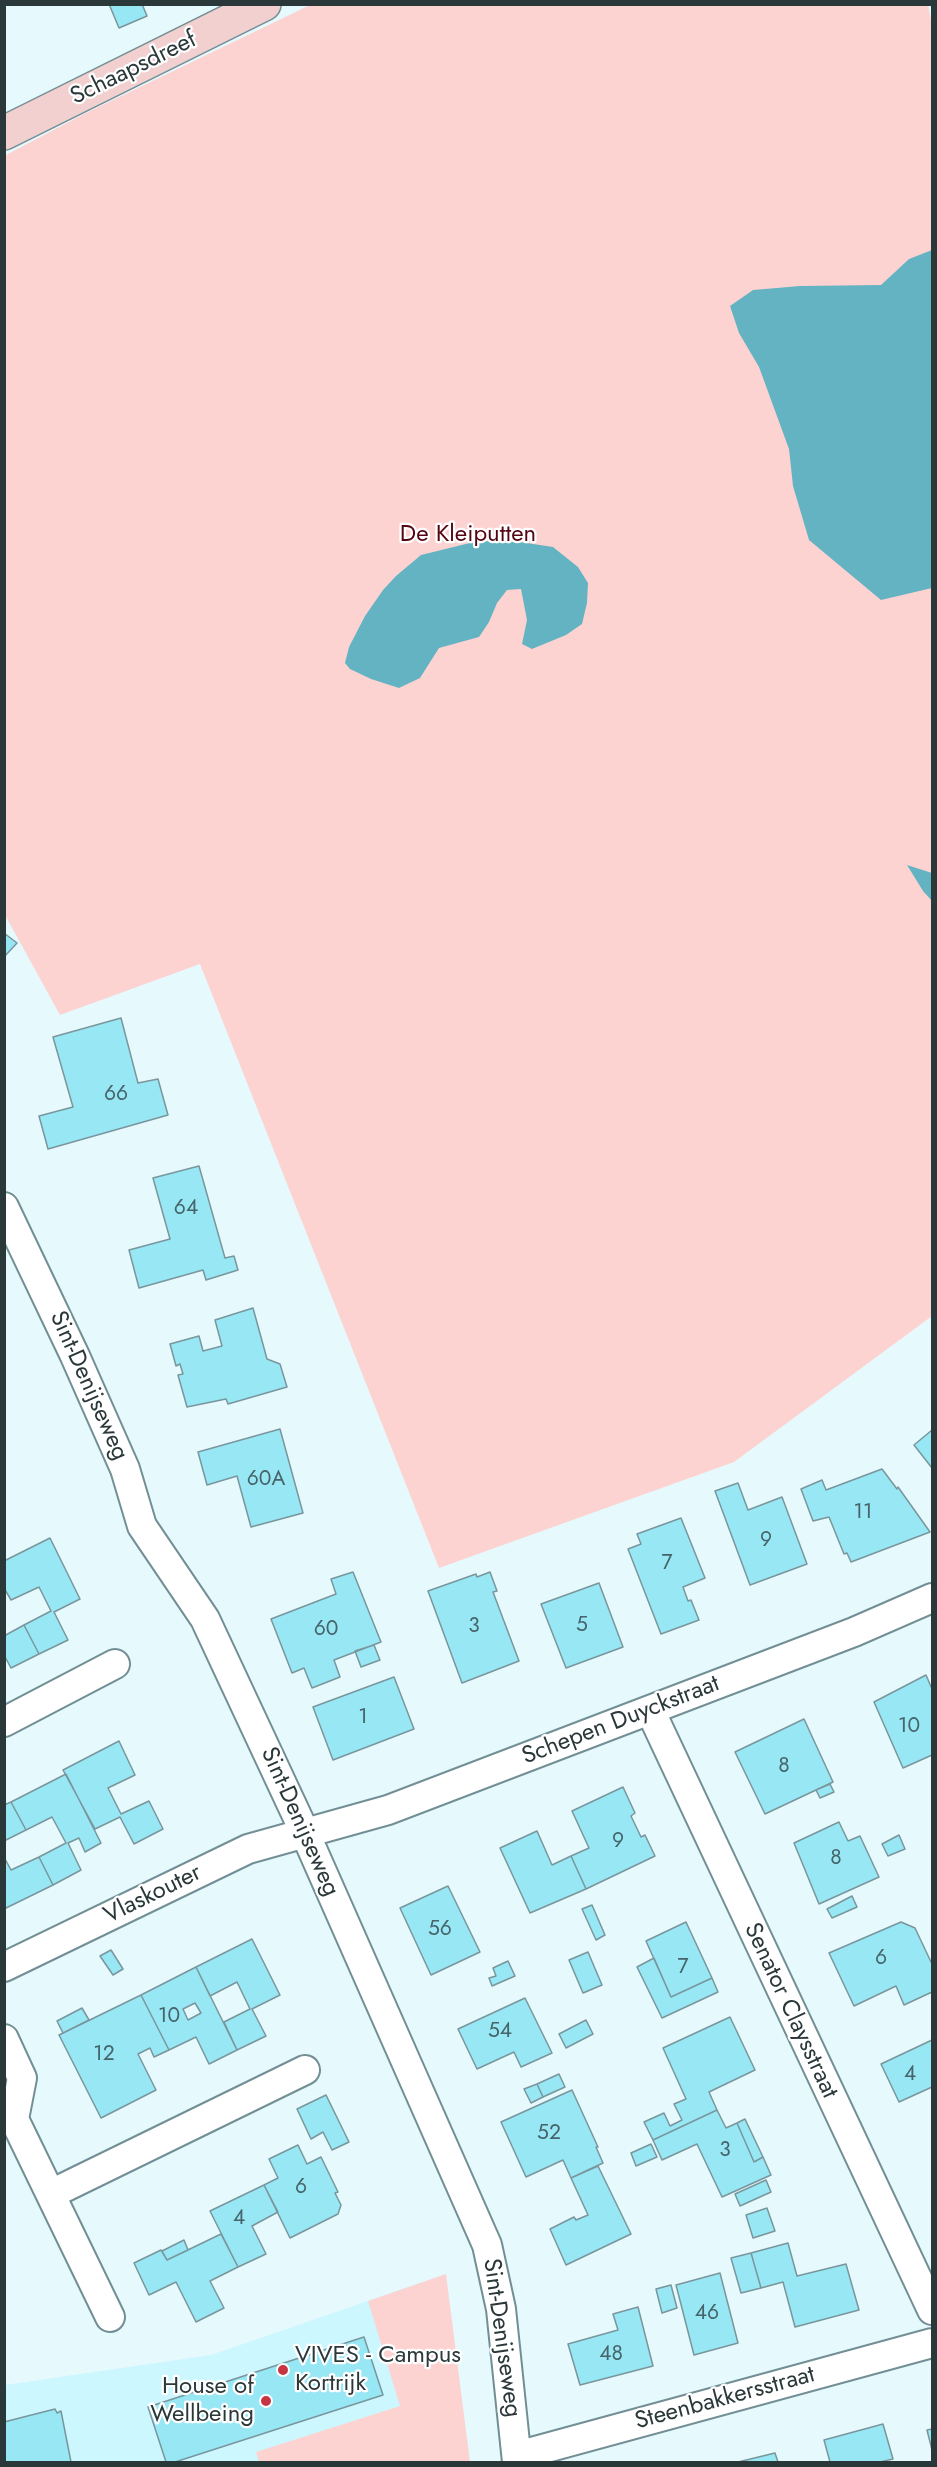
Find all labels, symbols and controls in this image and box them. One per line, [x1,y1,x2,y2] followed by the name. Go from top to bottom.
[66,26,202,112] street label: Schaapsdreef
[400,521,536,549] park label: De Kleiputten
[104,1082,128,1108] house number: 66
[174,1196,198,1222] house number: 64
[42,1307,134,1465] street label: Sint-Denijseweg
[247,1467,285,1493] house number: 60A
[854,1500,872,1526] house number: 11
[760,1528,772,1554] house number: 9
[661,1551,673,1577] house number: 7
[576,1613,588,1639] house number: 5
[468,1614,480,1640] house number: 3
[314,1617,338,1643] house number: 60
[518,1670,724,1772] street label: Schepen Duyckstraat
[358,1705,368,1731] house number: 1
[898,1714,920,1740] house number: 10
[253,1743,345,1901] street label: Sint-Denijseweg
[778,1754,790,1780] house number: 8
[612,1829,624,1855] house number: 9
[830,1846,842,1872] house number: 8
[100,1859,206,1931] street label: Vlaskouter
[428,1917,452,1943] house number: 56
[737,1919,843,2103] street label: Senator Claysstraat
[875,1946,887,1972] house number: 6
[677,1955,689,1981] house number: 7
[158,2004,180,2030] house number: 10
[488,2019,512,2045] house number: 54
[93,2042,115,2068] house number: 12
[904,2062,916,2088] house number: 4
[537,2121,561,2147] house number: 52
[719,2138,731,2164] house number: 3
[295,2175,307,2201] house number: 6
[233,2206,245,2232] house number: 4
[476,2257,526,2419] street label: Sint-Denijseweg
[695,2301,719,2327] house number: 46
[295,2342,461,2398] place label: VIVES - Campus Kortrijk
[599,2342,623,2368] house number: 48
[632,2361,818,2437] street label: Steenbakkersstraat
[276,2363,290,2377] marker: VIVES - Campus Kortrijk
[150,2373,254,2429] place label: House of Wellbeing
[259,2394,273,2408] marker: House of Wellbeing

